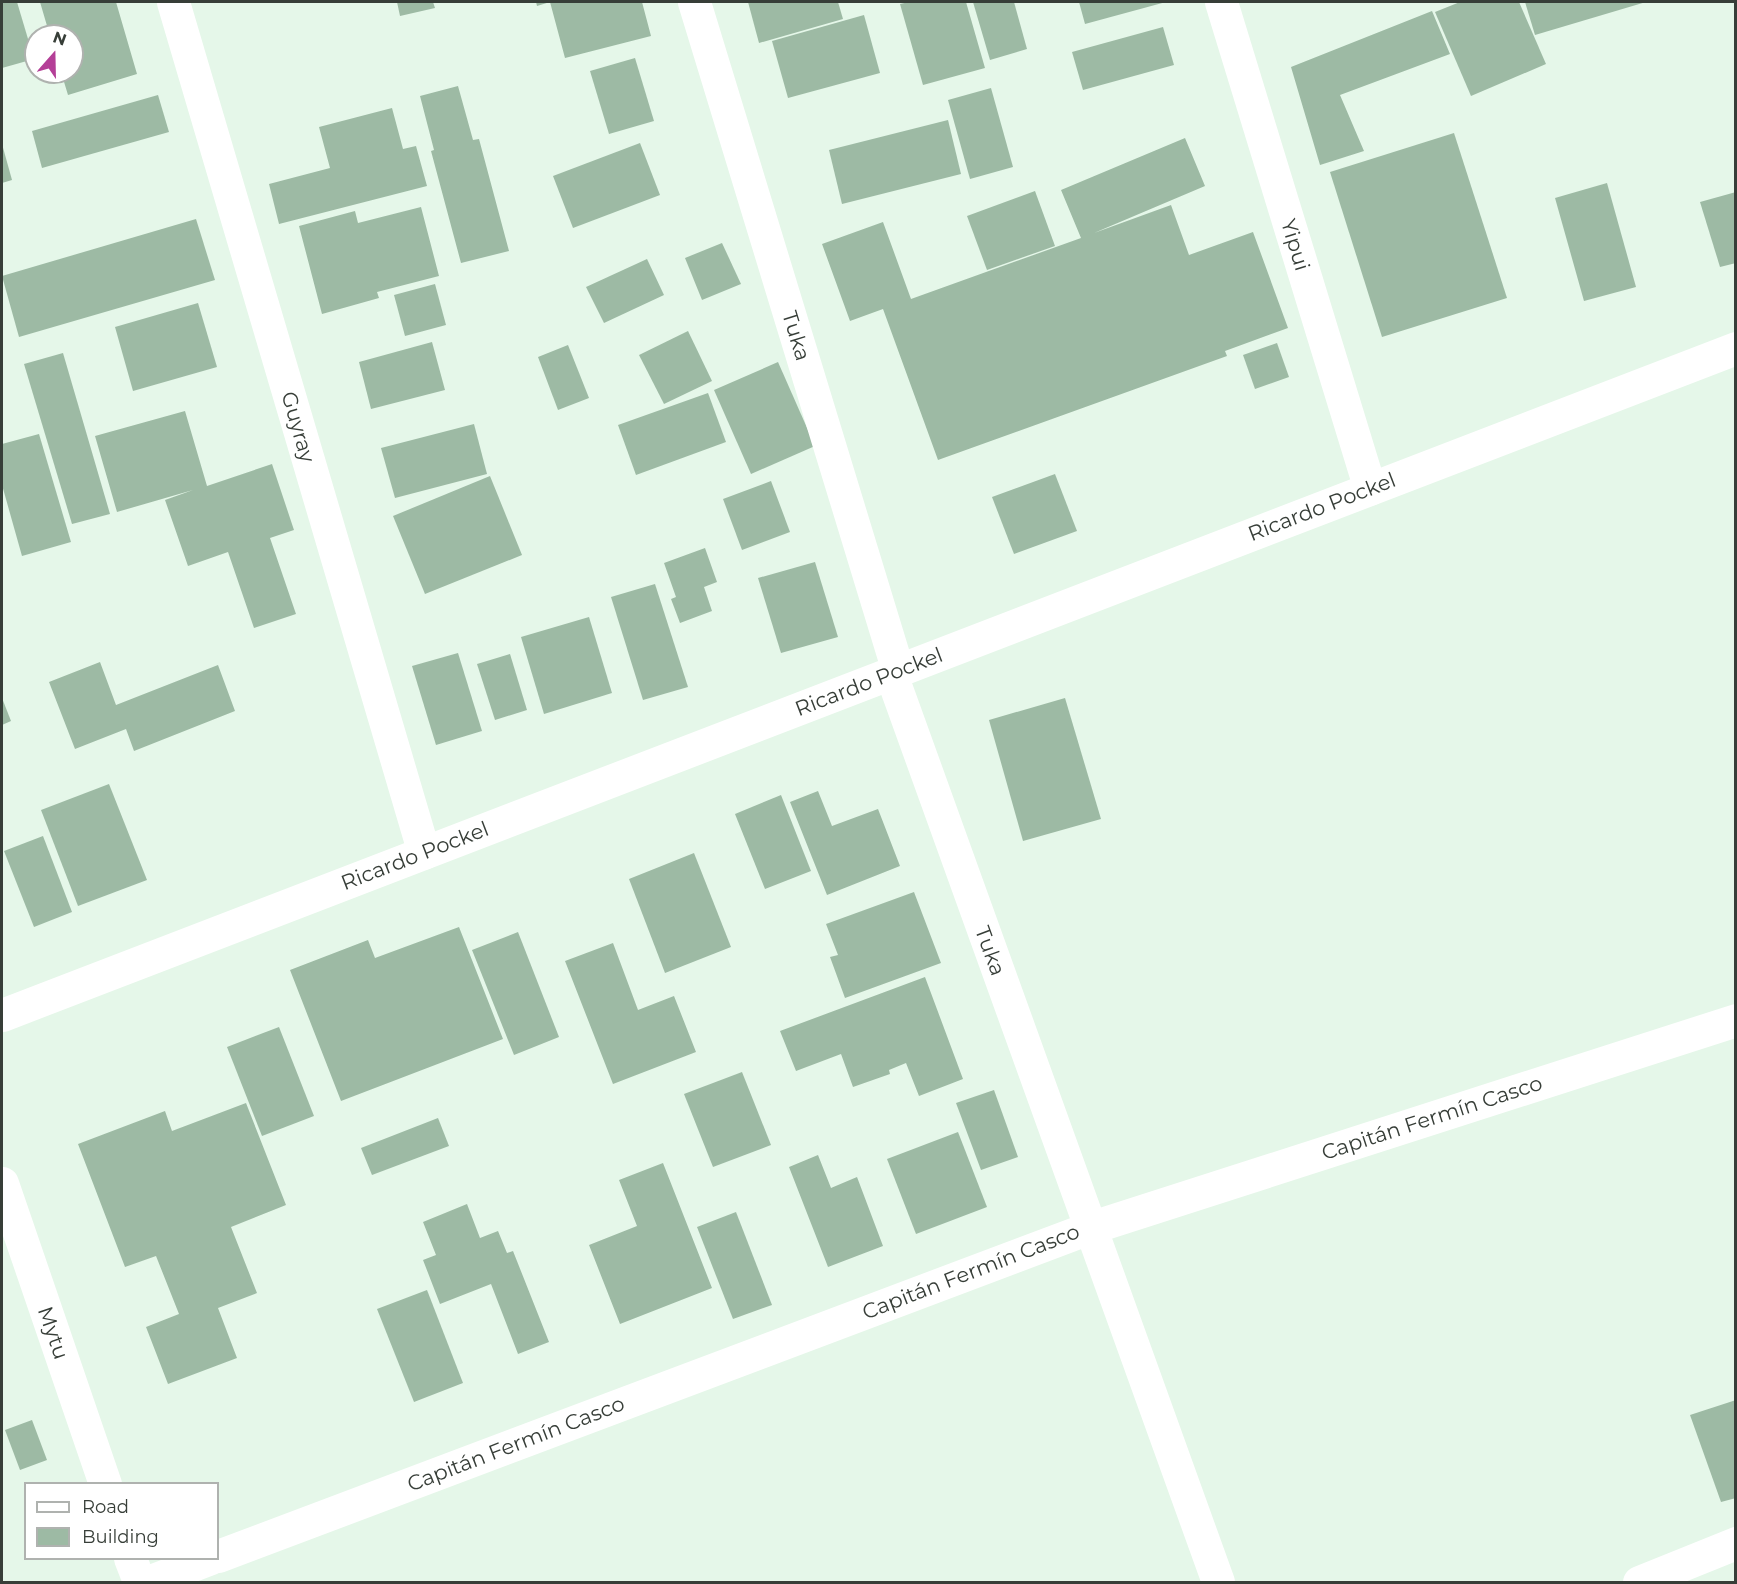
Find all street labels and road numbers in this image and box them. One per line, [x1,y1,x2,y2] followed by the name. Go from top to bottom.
[1275,216,1315,274] street label: Yipui
[777,308,815,364] street label: Tuka
[276,389,320,465] street label: Guyray
[1245,467,1399,547] street label: Ricardo Pockel
[792,642,946,722] street label: Ricardo Pockel
[338,816,492,896] street label: Ricardo Pockel
[970,923,1010,979] street label: Tuka
[1318,1070,1546,1166] street label: Capitán Fermín Casco
[859,1219,1083,1325] street label: Capitán Fermín Casco
[32,1303,74,1363] street label: Mytu
[404,1391,628,1497] street label: Capitán Fermín Casco

